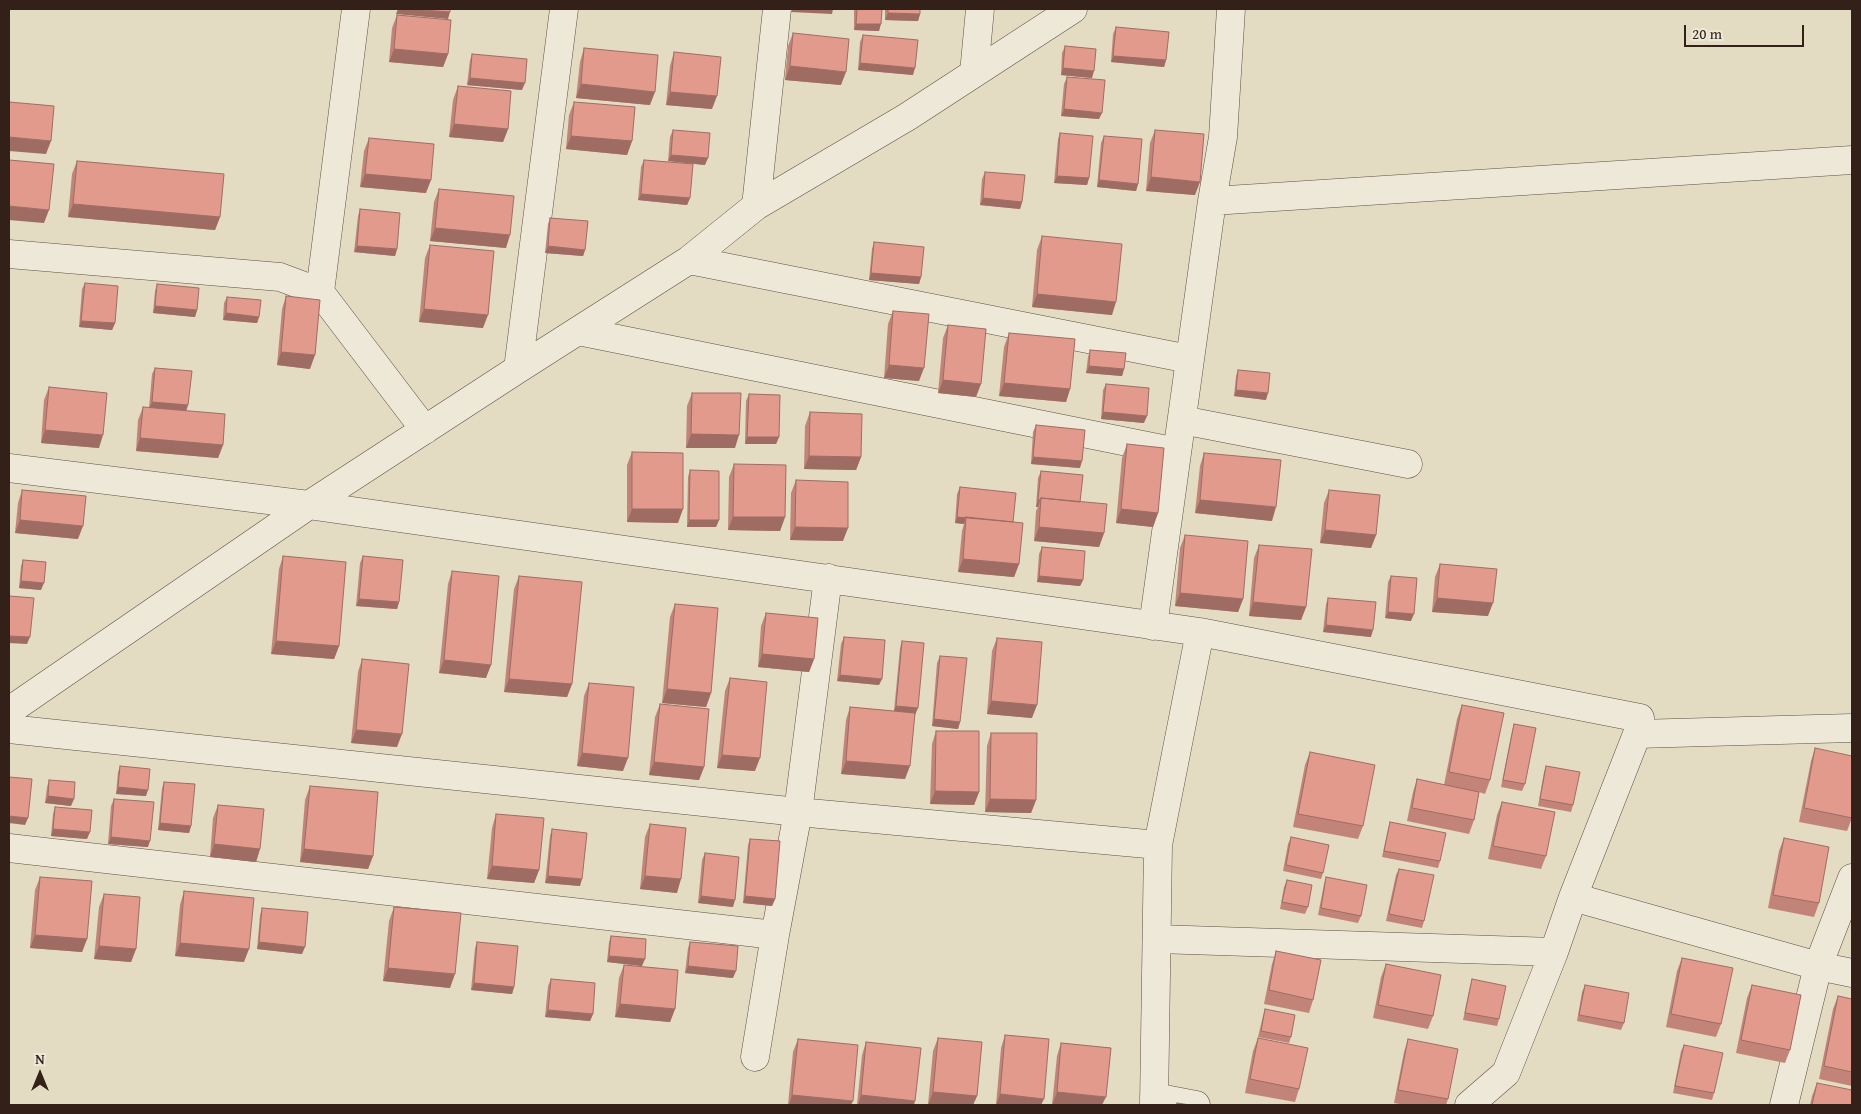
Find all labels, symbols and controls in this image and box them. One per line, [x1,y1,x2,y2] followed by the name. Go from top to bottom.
[1686,15,1806,47] scale bar
[1692,23,1722,44] text: 20 m
[15,1049,65,1099] north arrow
[35,1049,45,1069] text: N

